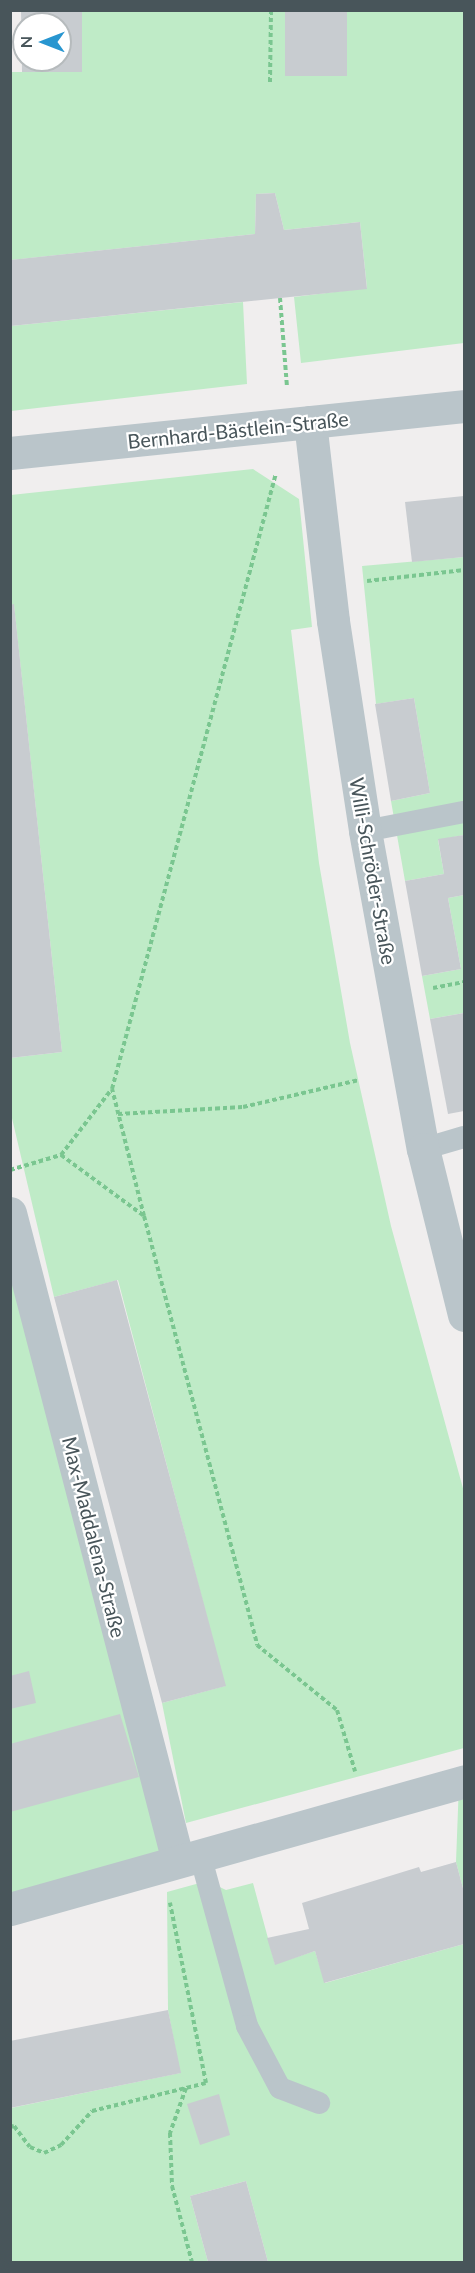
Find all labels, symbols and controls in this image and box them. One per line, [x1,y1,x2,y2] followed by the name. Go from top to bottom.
[12,12,72,72] north arrow
[16,36,35,48] text: N
[126,406,350,454] street label: Bernhard-Bästlein-Straße
[345,776,401,966] street label: Willi-Schröder-Straße
[57,1434,131,1640] street label: Max-Maddalena-Straße

